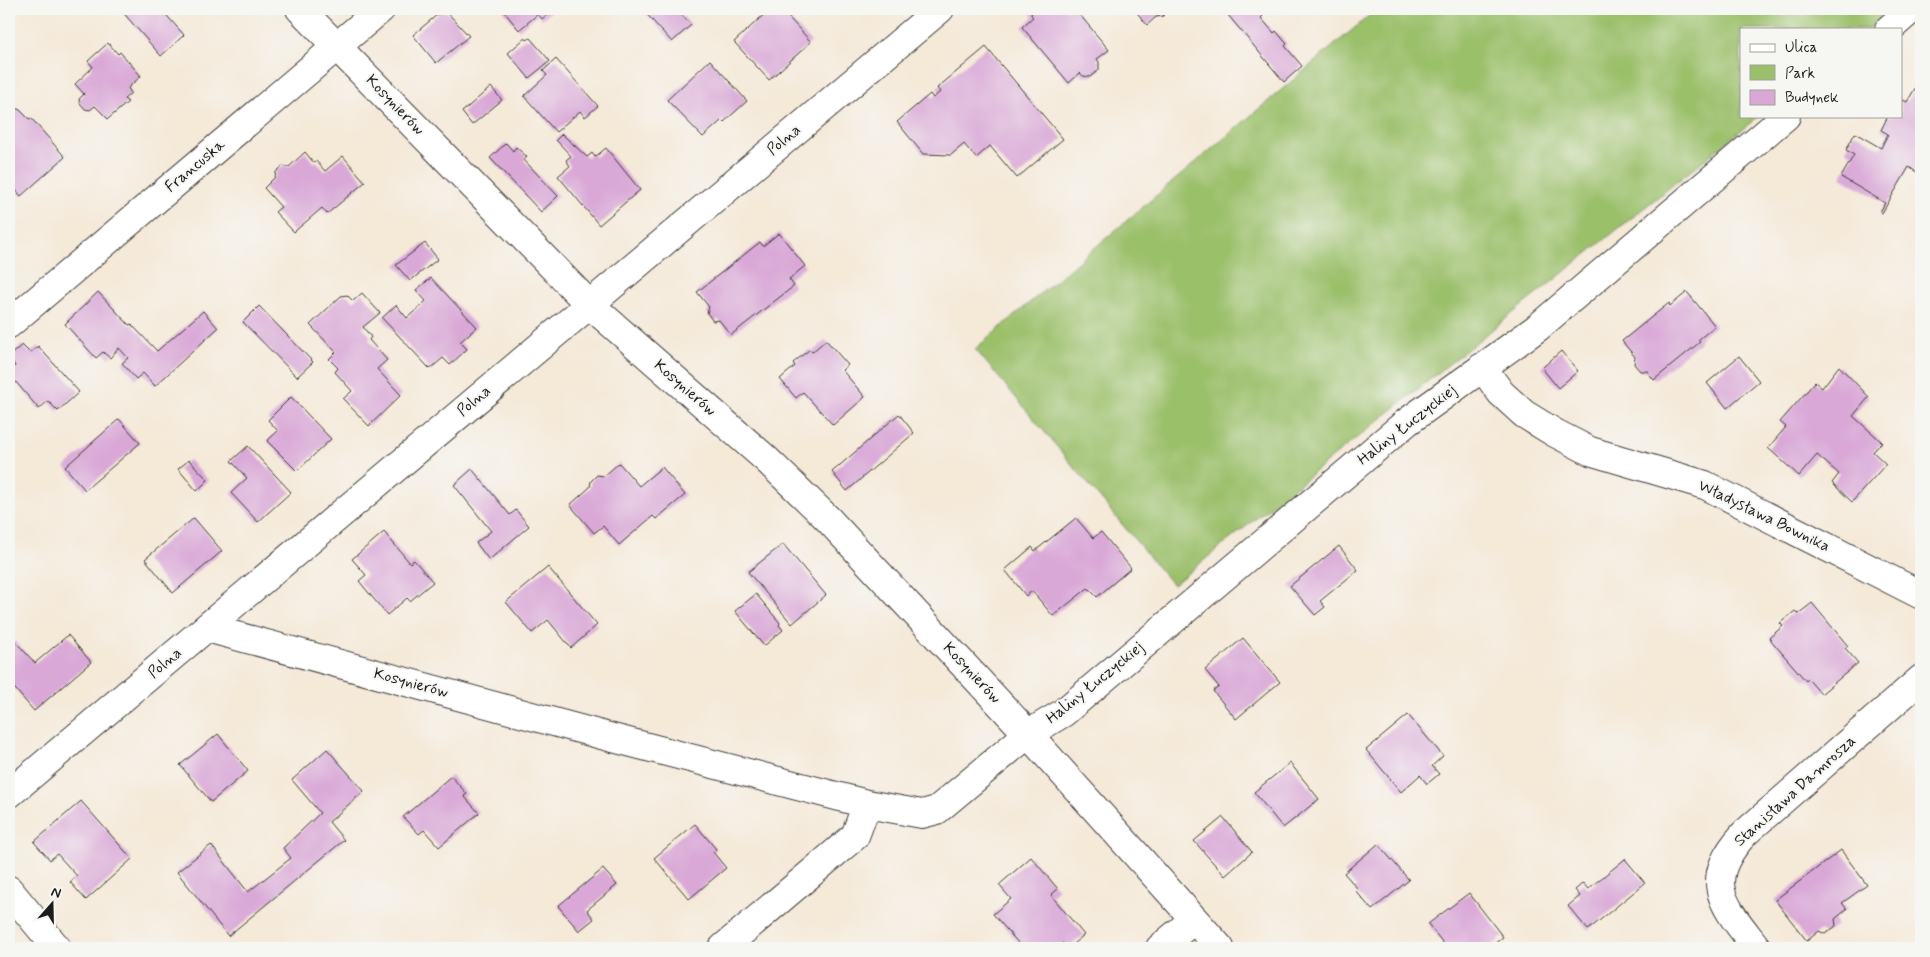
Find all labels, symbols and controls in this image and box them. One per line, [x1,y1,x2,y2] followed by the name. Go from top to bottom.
[1740,28,1902,118] legend
[1785,38,1818,58] text: Ulica
[1785,64,1815,84] text: Park
[361,70,429,140] street label: Kosynierów
[1785,88,1839,108] text: Budynek
[763,120,806,160] street label: Polna
[160,134,230,197] street label: Francuska
[649,355,721,421] street label: Kosynierów
[1353,380,1461,470] street label: Haliny Łuczyckiej
[453,381,496,421] street label: Polna
[1695,475,1833,557] street label: Władysława Bownika
[1042,637,1148,729] street label: Haliny Łuczyckiej
[938,638,1006,708] street label: Kosynierów
[144,643,187,683] street label: Polna
[371,663,451,703] street label: Kosynierów
[1730,731,1860,851] street label: Stanisława Damrosza
[28,880,78,930] north arrow
[49,883,64,903] text: N

